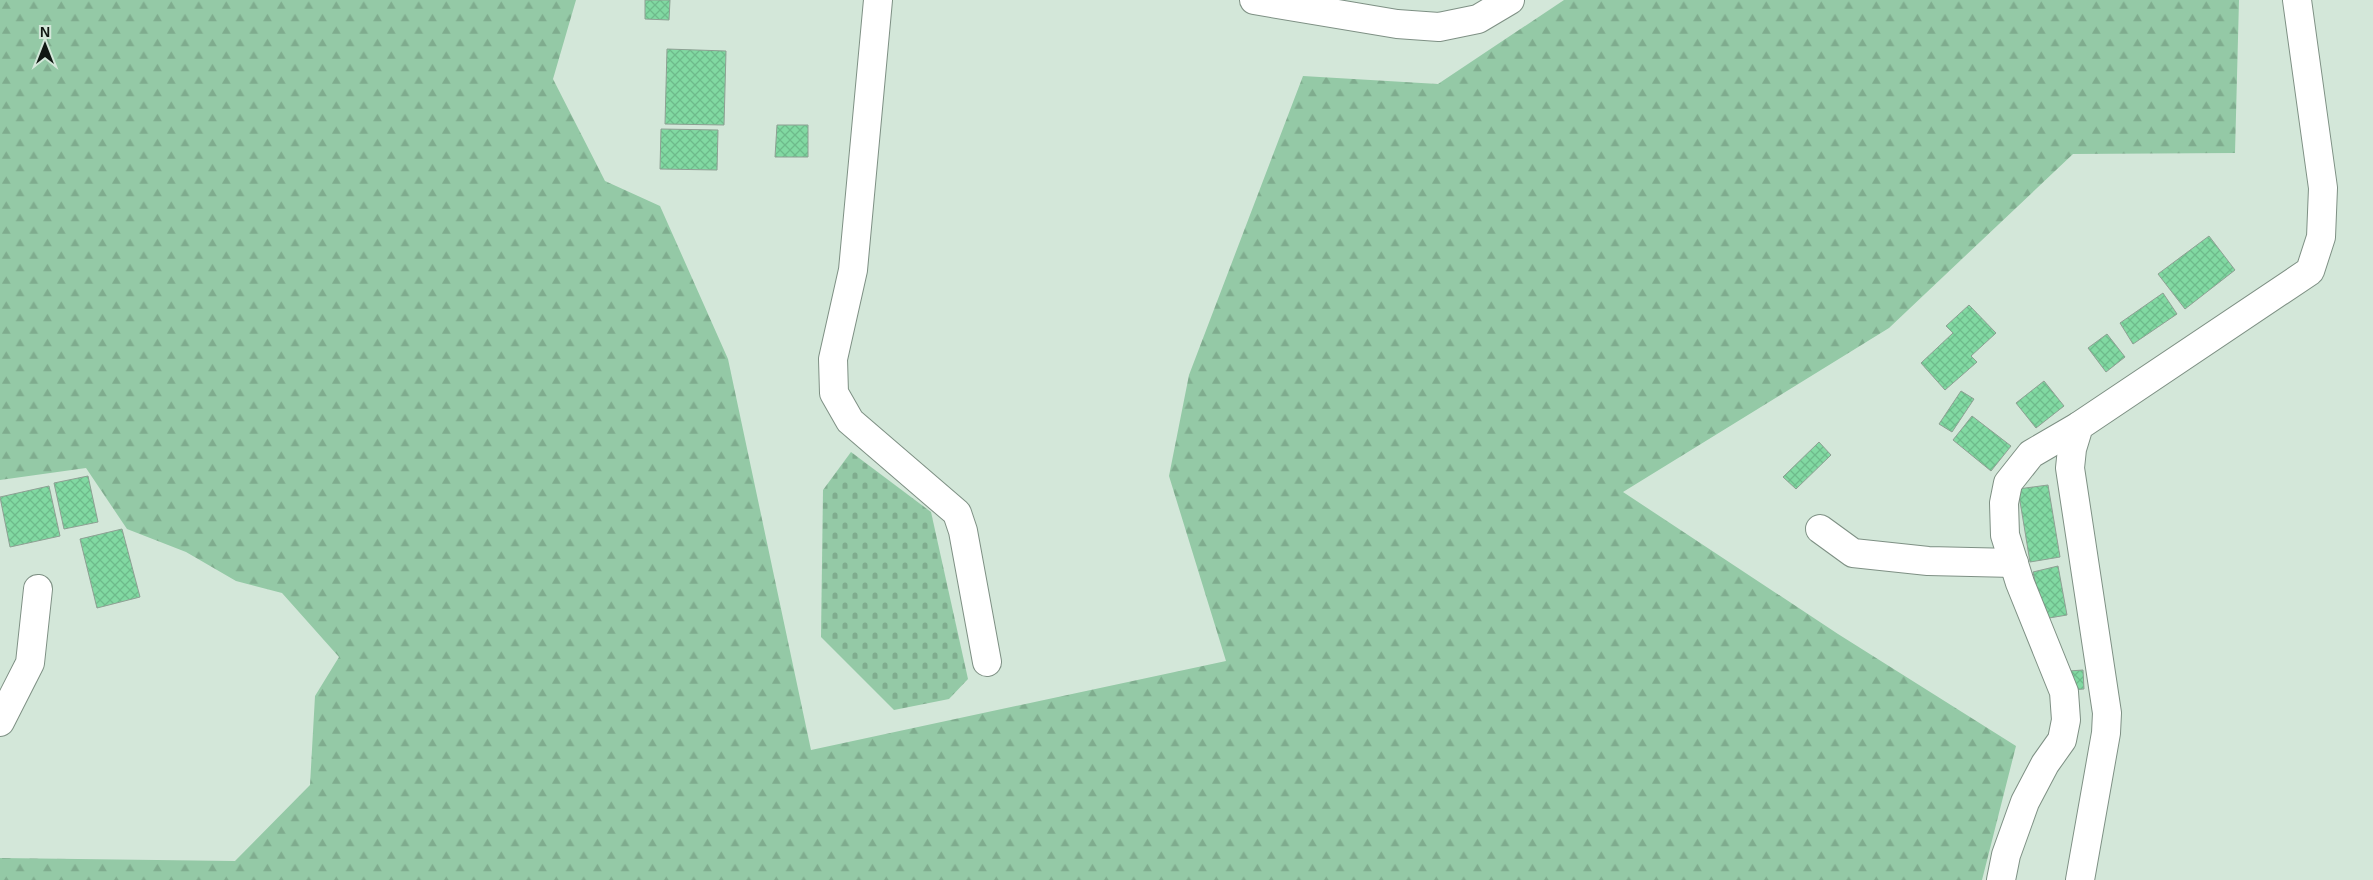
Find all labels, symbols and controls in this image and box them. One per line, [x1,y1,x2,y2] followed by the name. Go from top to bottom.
[20,20,70,70] north arrow
[40,24,50,40] text: N

